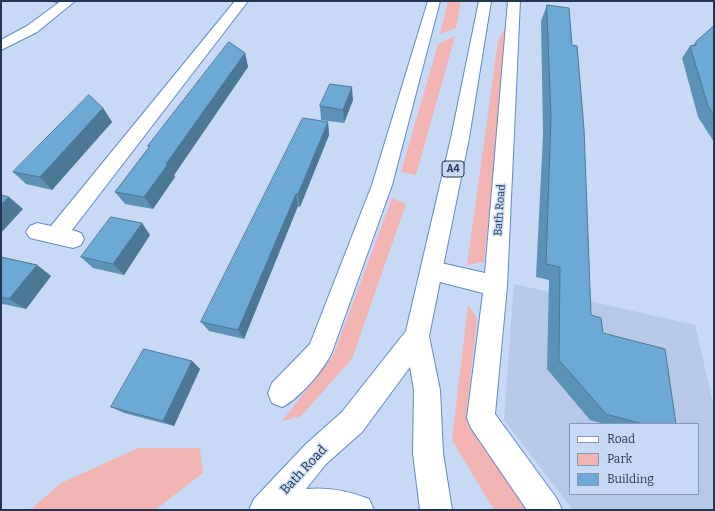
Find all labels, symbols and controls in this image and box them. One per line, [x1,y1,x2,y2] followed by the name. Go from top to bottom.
[442,161,464,177] road number: A4
[492,184,508,236] street label: Bath Road
[569,423,699,495] legend
[607,432,635,446] text: Road
[277,442,331,498] street label: Bath Road
[607,452,632,466] text: Park
[607,472,654,486] text: Building

